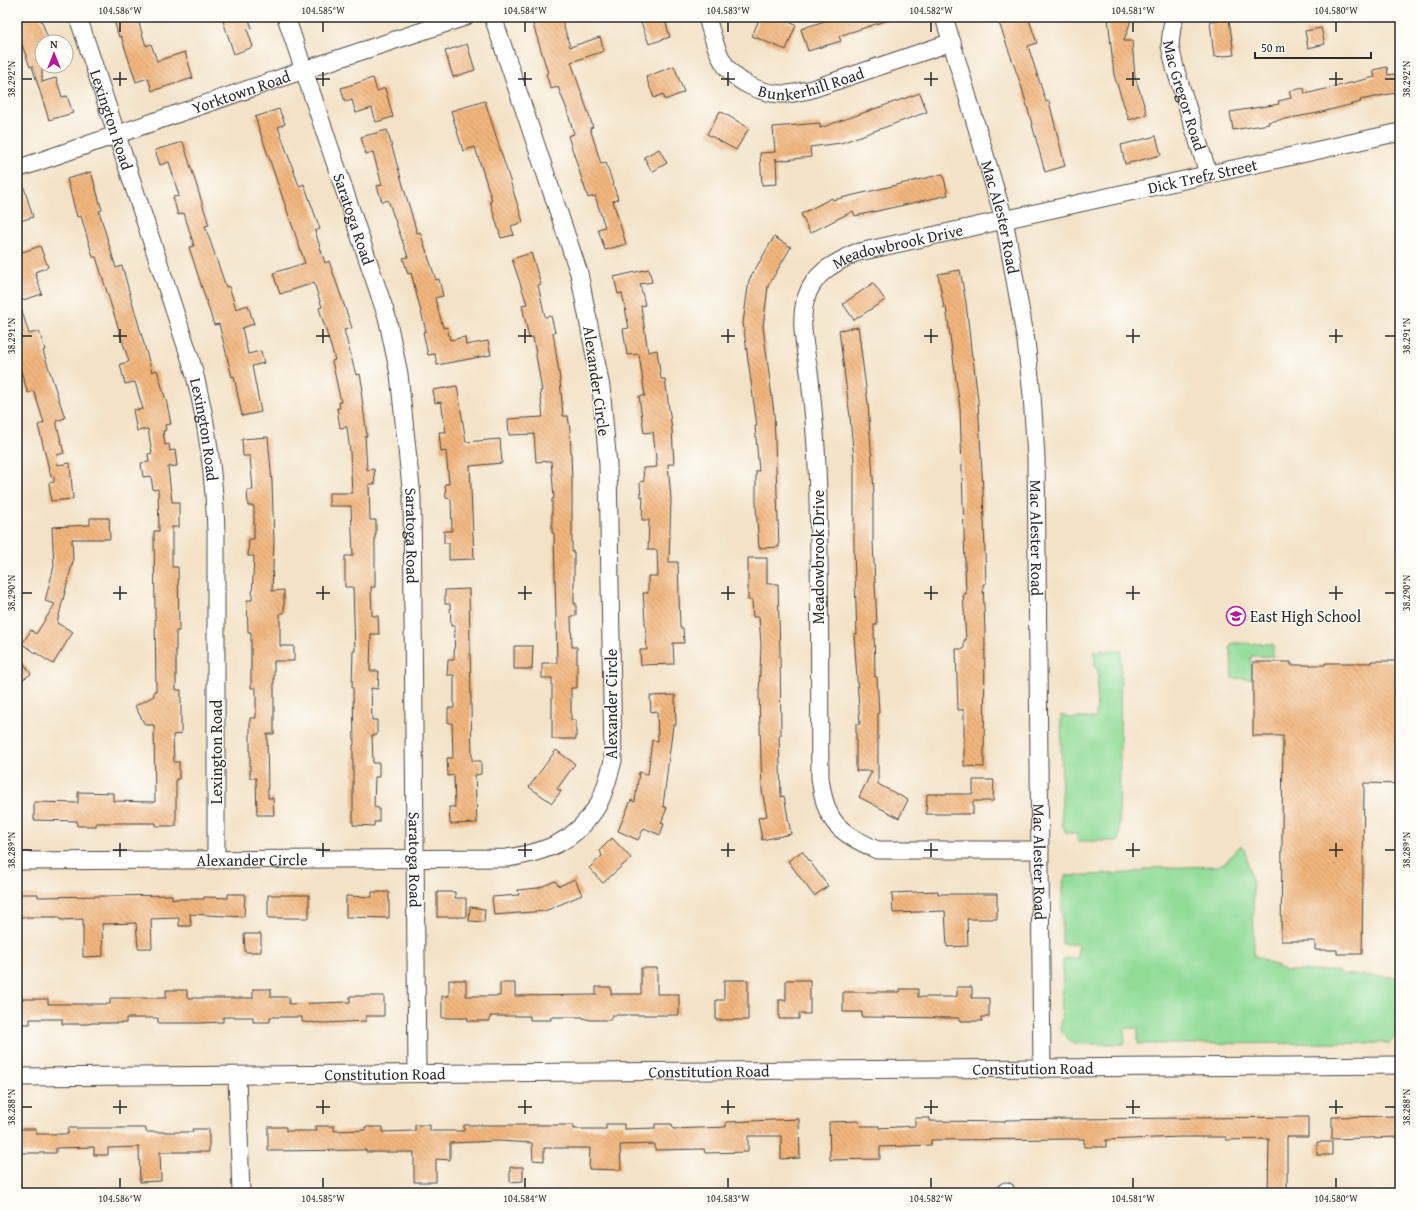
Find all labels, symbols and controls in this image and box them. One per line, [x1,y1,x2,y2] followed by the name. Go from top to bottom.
[98,3,142,18] text: 104.586°W
[301,3,345,18] text: 104.585°W
[503,3,547,18] text: 104.584°W
[706,3,750,18] text: 104.583°W
[909,3,953,18] text: 104.582°W
[1111,3,1155,18] text: 104.581°W
[1314,3,1358,18] text: 104.580°W
[34,34,74,74] north arrow
[1255,34,1371,60] scale bar
[50,36,58,52] text: N
[1157,38,1212,154] street label: Mac Gregor Road
[1261,39,1285,56] text: 50 m
[4,60,19,97] text: 38.292°N
[755,60,867,106] street label: Bunkerhill Road
[1399,60,1414,97] text: 38.292°N
[189,64,294,120] street label: Yorktown Road
[84,66,140,173] street label: Lexington Road
[1145,152,1260,200] street label: Dick Trefz Street
[975,157,1026,276] street label: Mac Alester Road
[327,170,381,269] street label: Saratoga Road
[828,217,965,275] street label: Meadowbrook Drive
[4,317,19,354] text: 38.291°N
[1399,317,1414,354] text: 38.291°N
[577,325,617,437] street label: Alexander Circle
[184,375,225,483] street label: Lexington Road
[1024,480,1049,597] street label: Mac Alester Road
[399,486,425,584] street label: Saratoga Road
[806,490,830,624] street label: Meadowbrook Drive
[4,574,19,611] text: 38.290°N
[1399,574,1414,611] text: 38.290°N
[1250,604,1362,628] place label: East High School
[1225,605,1247,627] school or university icon: East High School
[599,649,623,759] street label: Alexander Circle
[204,699,228,804] street label: Lexington Road
[1027,804,1053,920] street label: Mac Alester Road
[403,812,428,908] street label: Saratoga Road
[4,831,19,868] text: 38.289°N
[1399,831,1414,868] text: 38.289°N
[197,847,307,872] street label: Alexander Circle
[972,1056,1094,1081] street label: Constitution Road
[648,1058,770,1084] street label: Constitution Road
[324,1061,446,1086] street label: Constitution Road
[4,1088,19,1125] text: 38.288°N
[1399,1088,1414,1125] text: 38.288°N
[98,1191,142,1206] text: 104.586°W
[301,1191,345,1206] text: 104.585°W
[503,1191,547,1206] text: 104.584°W
[706,1191,750,1206] text: 104.583°W
[909,1191,953,1206] text: 104.582°W
[1111,1191,1155,1206] text: 104.581°W
[1314,1191,1358,1206] text: 104.580°W

